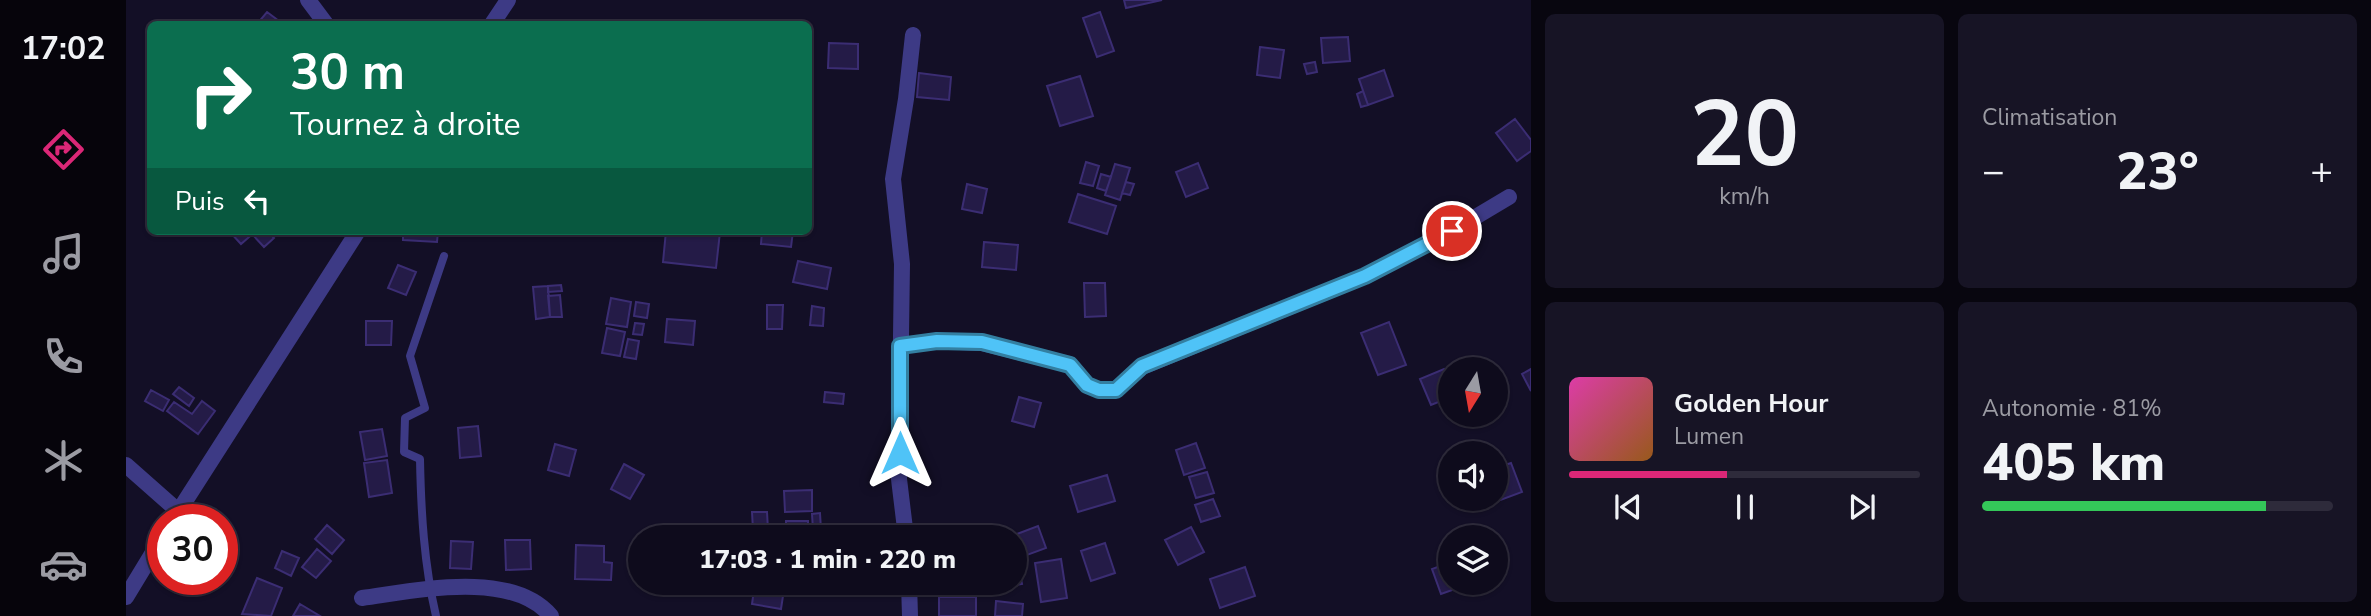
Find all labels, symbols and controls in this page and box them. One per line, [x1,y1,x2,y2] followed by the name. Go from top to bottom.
[21,27,105,70] text: 17:02
[290,39,405,106] text: 30 m
[175,49,266,140] icon: right
[1690,73,1799,197] text: 20
[1982,102,2117,133] text: Climatisation
[290,103,521,146] text: Tournez à droite
[39,125,88,174] icon: directions
[2116,136,2199,207] text: 23°
[1982,146,2005,197] text: −
[2310,146,2333,197] text: +
[1719,181,1770,212] text: km/h
[238,182,276,220] icon: left
[175,184,224,219] text: Puis
[1422,201,1482,261] pin
[1433,212,1471,250] icon: arrive
[39,229,88,278] icon: music
[39,332,88,381] icon: phone
[1438,357,1508,427] north arrow
[1438,357,1508,595] map controls
[1674,386,1829,421] text: Golden Hour
[1982,393,2162,424] text: Autonomie · 81%
[863,416,937,490] position arrow
[1674,421,1744,452] text: Lumen
[1982,427,2165,498] text: 405 km
[39,436,88,485] icon: climate
[1438,441,1508,511] button: sound
[1609,488,1647,526] icon: previous
[1726,488,1764,526] icon: pause
[1843,488,1881,526] icon: next
[147,504,238,595] speed limit sign: 30
[1438,525,1508,595] button: layers
[39,540,88,589] icon: car
[699,542,956,577] text: 17:03 · 1 min · 220 m

